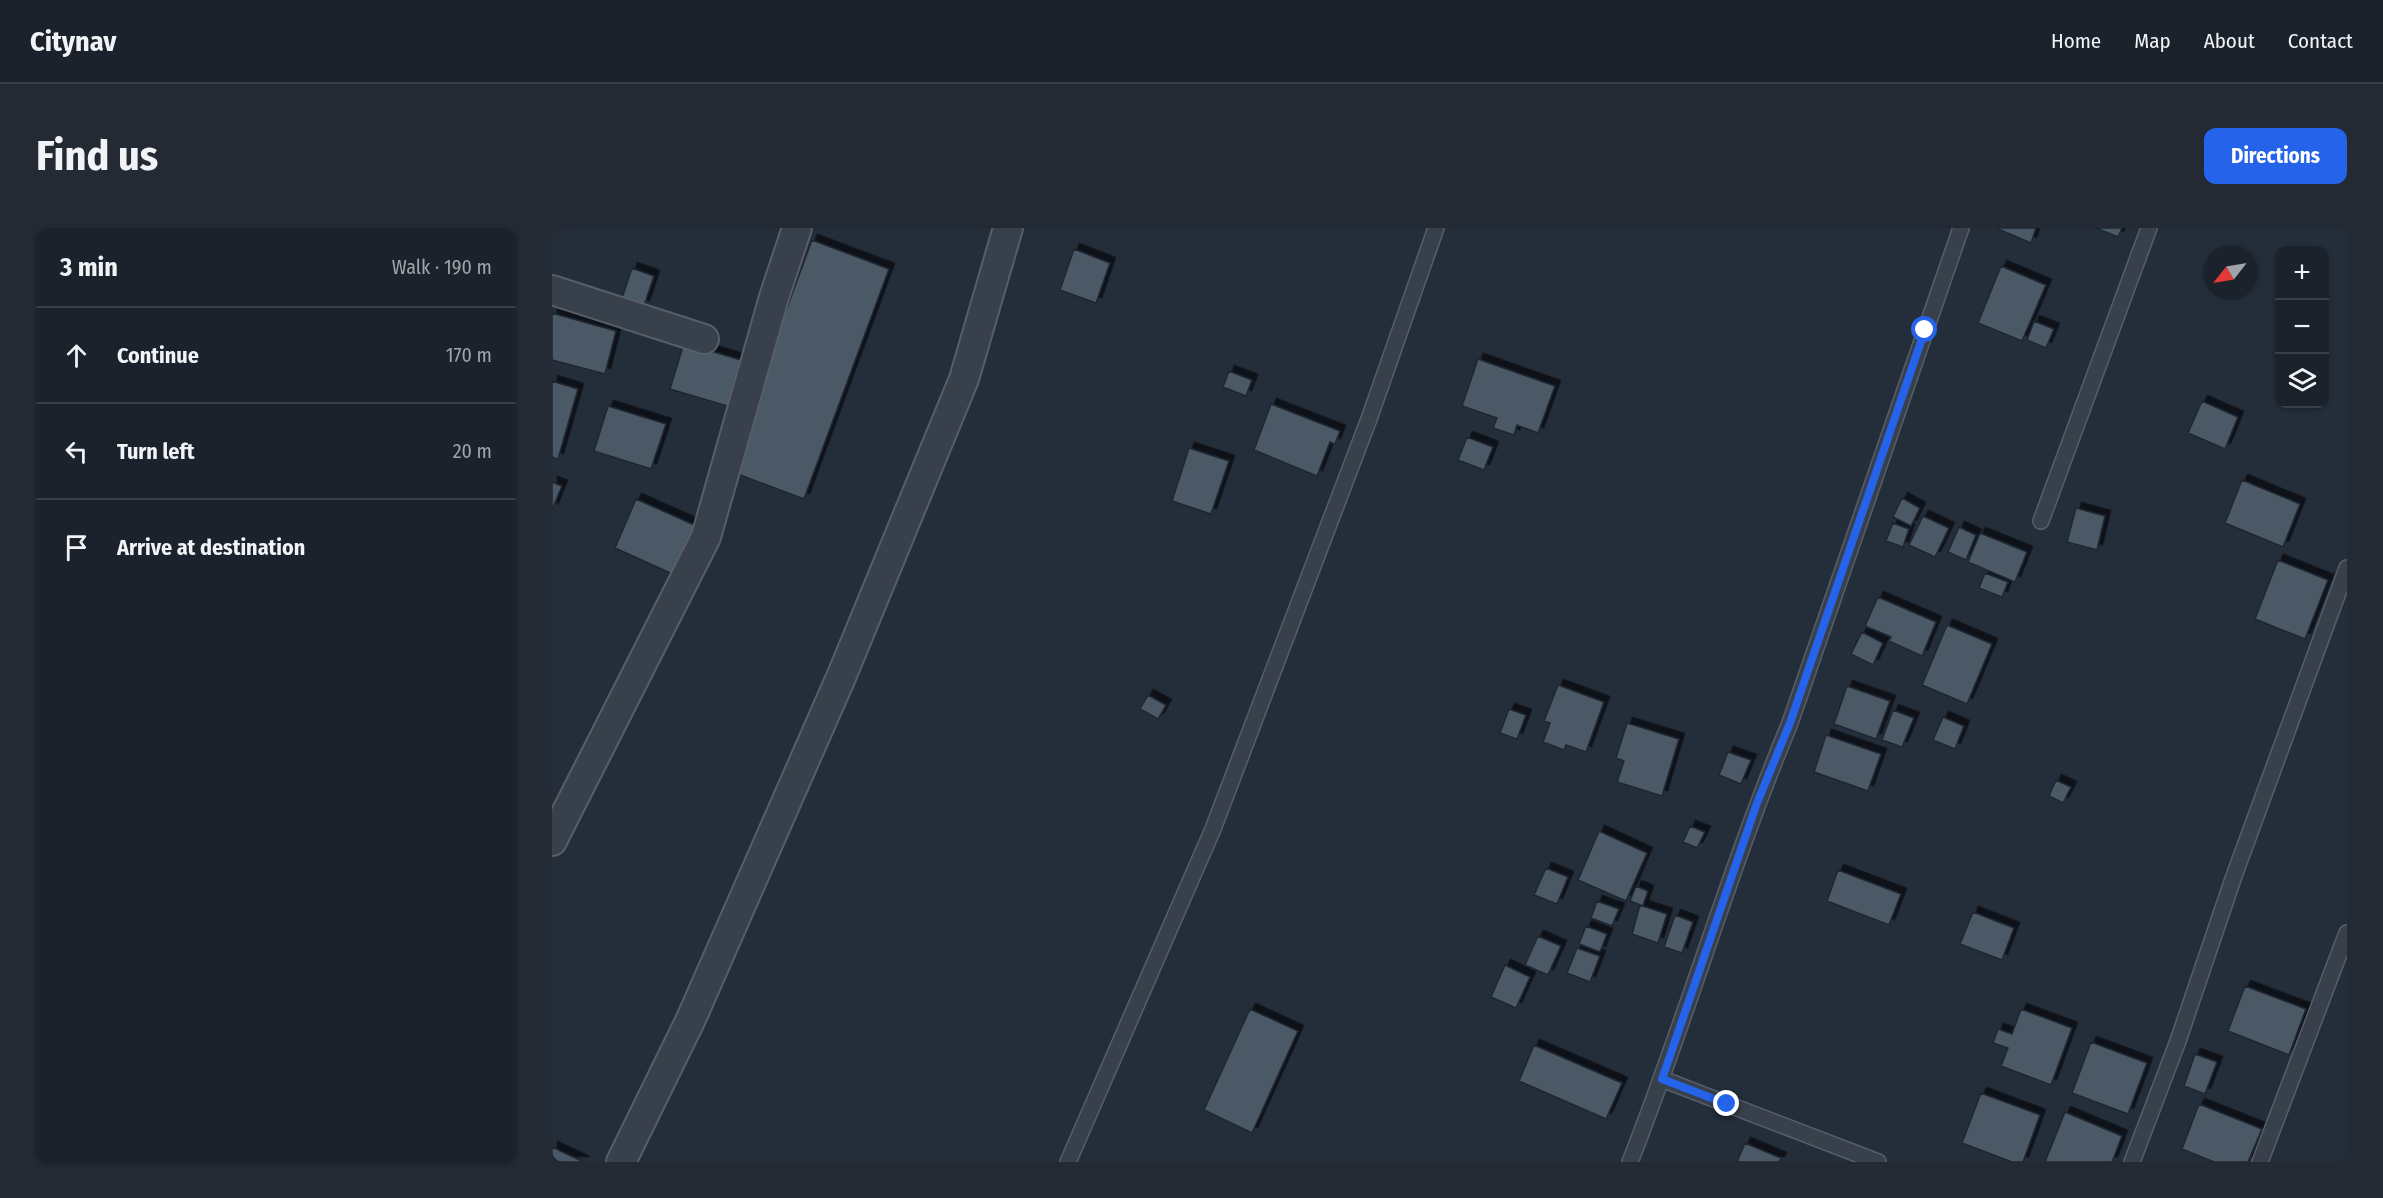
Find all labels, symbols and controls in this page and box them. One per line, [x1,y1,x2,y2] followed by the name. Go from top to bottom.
[30,25,116,58] text: Citynav
[2051,28,2101,54] text: Home
[2134,28,2171,54] text: Map
[2204,28,2255,54] text: About
[2288,28,2353,54] text: Contact
[2204,128,2347,184] button: Directions
[36,131,158,181] text: Find us
[2203,246,2257,300] north arrow
[2275,246,2329,408] map controls
[2275,246,2329,300] button: +
[60,252,118,283] text: 3 min
[392,255,492,279] text: Walk · 190 m
[2275,300,2329,354] button: −
[1911,316,1937,342] route start
[60,339,93,372] icon: ahead
[117,342,199,369] text: Continue
[446,343,492,367] text: 170 m
[2275,354,2329,408] button: layers
[60,435,93,468] icon: left
[117,438,195,465] text: Turn left
[453,439,492,463] text: 20 m
[60,531,93,564] icon: arrive
[117,534,305,561] text: Arrive at destination
[1713,1090,1739,1116] route end

